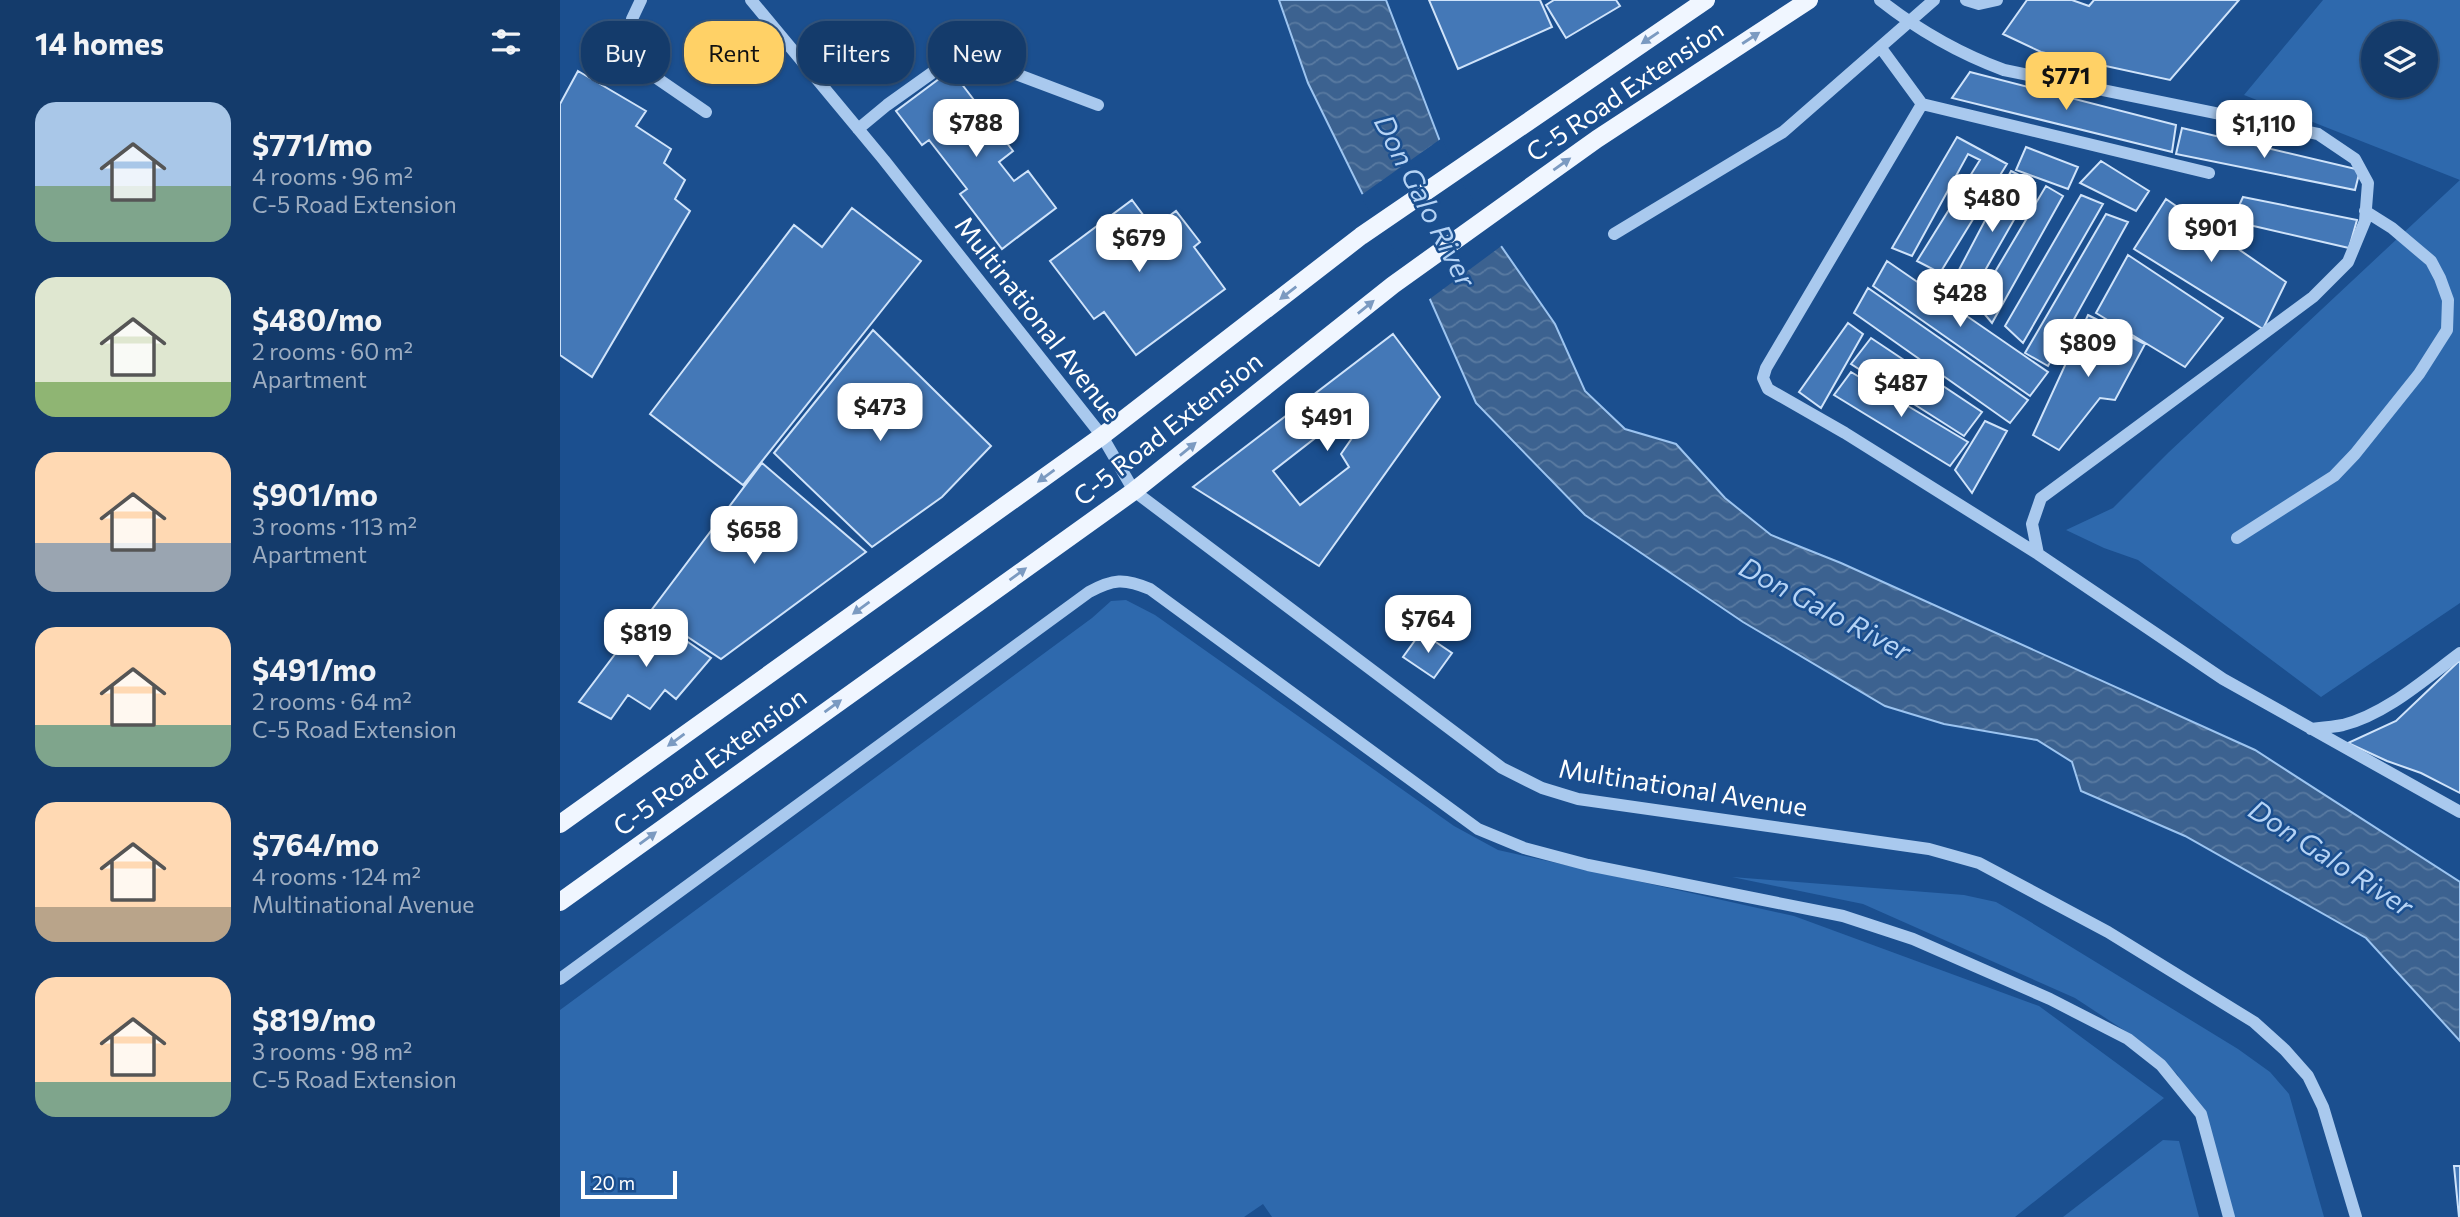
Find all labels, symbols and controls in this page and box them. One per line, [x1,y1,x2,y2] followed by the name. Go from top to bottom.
[1520,12,1729,167] street label: C-5 Road Extension
[581,21,670,84] chip: Buy
[684,21,784,84] chip: Rent
[798,21,914,84] chip: Filters
[928,21,1026,84] chip: New
[2361,21,2438,98] map controls
[2361,21,2438,98] button: layers
[487,23,525,61] icon: filters
[35,24,164,61] text: 14 homes
[1640,31,1659,44] one-way arrow
[1742,31,1760,45] one-way arrow
[2025,52,2107,112] pin: $771
[2042,61,2090,89] text: $771
[935,100,1017,159] pin: $788
[2207,100,2321,160] pin: $1,110
[949,108,1003,136] text: $788
[1368,109,1484,293] water label: Don Galo River
[2232,109,2296,137] text: $1,110
[252,125,373,162] text: $771/mo
[91,130,175,214] icon: home
[1553,157,1571,171] one-way arrow
[252,162,413,190] text: 4 rooms · 96 m²
[1951,174,2033,234] pin: $480
[1964,183,2020,211] text: $480
[252,190,457,218] text: C-5 Road Extension
[2170,204,2252,264] pin: $901
[950,209,1129,427] street label: Multinational Avenue
[2184,213,2238,241] text: $901
[1098,215,1180,274] pin: $679
[1112,223,1166,251] text: $679
[1919,270,2001,329] pin: $428
[1933,278,1987,306] text: $428
[1279,285,1297,299] one-way arrow
[252,300,382,337] text: $480/mo
[1358,300,1375,315] one-way arrow
[91,305,175,389] icon: home
[2047,320,2129,379] pin: $809
[2060,328,2116,356] text: $809
[252,337,413,365] text: 2 rooms · 60 m²
[1066,344,1268,511] street label: C-5 Road Extension
[1860,360,1942,419] pin: $487
[252,365,367,393] text: Apartment
[1874,368,1928,396] text: $487
[839,384,921,443] pin: $473
[854,392,906,420] text: $473
[1286,393,1368,453] pin: $491
[1301,402,1353,430] text: $491
[1179,441,1197,456] one-way arrow
[1037,468,1055,482] one-way arrow
[252,475,378,512] text: $901/mo
[91,480,175,564] icon: home
[713,506,795,566] pin: $658
[252,512,417,540] text: 3 rooms · 113 m²
[726,515,782,543] text: $658
[252,540,367,568] text: Apartment
[1734,549,1918,668] water label: Don Galo River
[1009,567,1027,581] one-way arrow
[1387,596,1469,655] pin: $764
[852,601,870,615] one-way arrow
[1401,604,1455,632] text: $764
[605,610,687,669] pin: $819
[620,618,672,646] text: $819
[252,650,376,687] text: $491/mo
[91,655,175,739] icon: home
[606,680,812,841] street label: C-5 Road Extension
[252,687,412,715] text: 2 rooms · 64 m²
[824,699,842,713] one-way arrow
[252,715,457,743] text: C-5 Road Extension
[667,733,685,747] one-way arrow
[1557,752,1810,821] street label: Multinational Avenue
[2243,791,2421,923] water label: Don Galo River
[252,825,379,862] text: $764/mo
[91,830,175,914] icon: home
[639,831,657,845] one-way arrow
[252,862,421,890] text: 4 rooms · 124 m²
[252,890,474,918] text: Multinational Avenue
[252,1000,376,1037] text: $819/mo
[91,1005,175,1089] icon: home
[252,1037,412,1065] text: 3 rooms · 98 m²
[252,1065,457,1093] text: C-5 Road Extension
[581,1168,677,1200] scale bar
[592,1171,635,1194] text: 20 m

